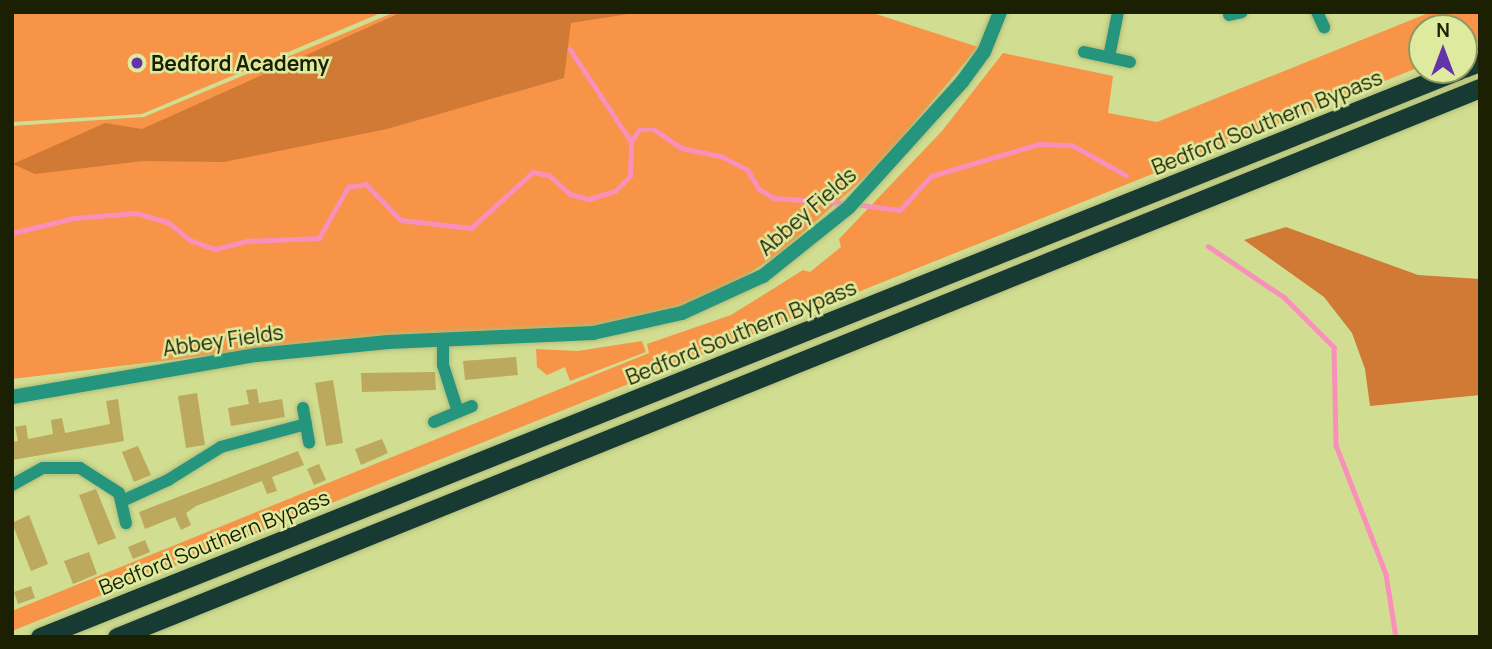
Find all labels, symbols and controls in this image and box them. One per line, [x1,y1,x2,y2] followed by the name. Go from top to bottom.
[1408,14,1478,84] north arrow
[1436,17,1450,43] text: N
[151,50,329,76] place label: Bedford Academy
[129,55,145,71] marker: Bedford Academy
[1148,64,1386,180] street label: Bedford Southern Bypass
[753,162,861,260] street label: Abbey Fields
[622,274,860,390] street label: Bedford Southern Bypass
[161,319,285,361] street label: Abbey Fields
[95,484,333,600] street label: Bedford Southern Bypass

